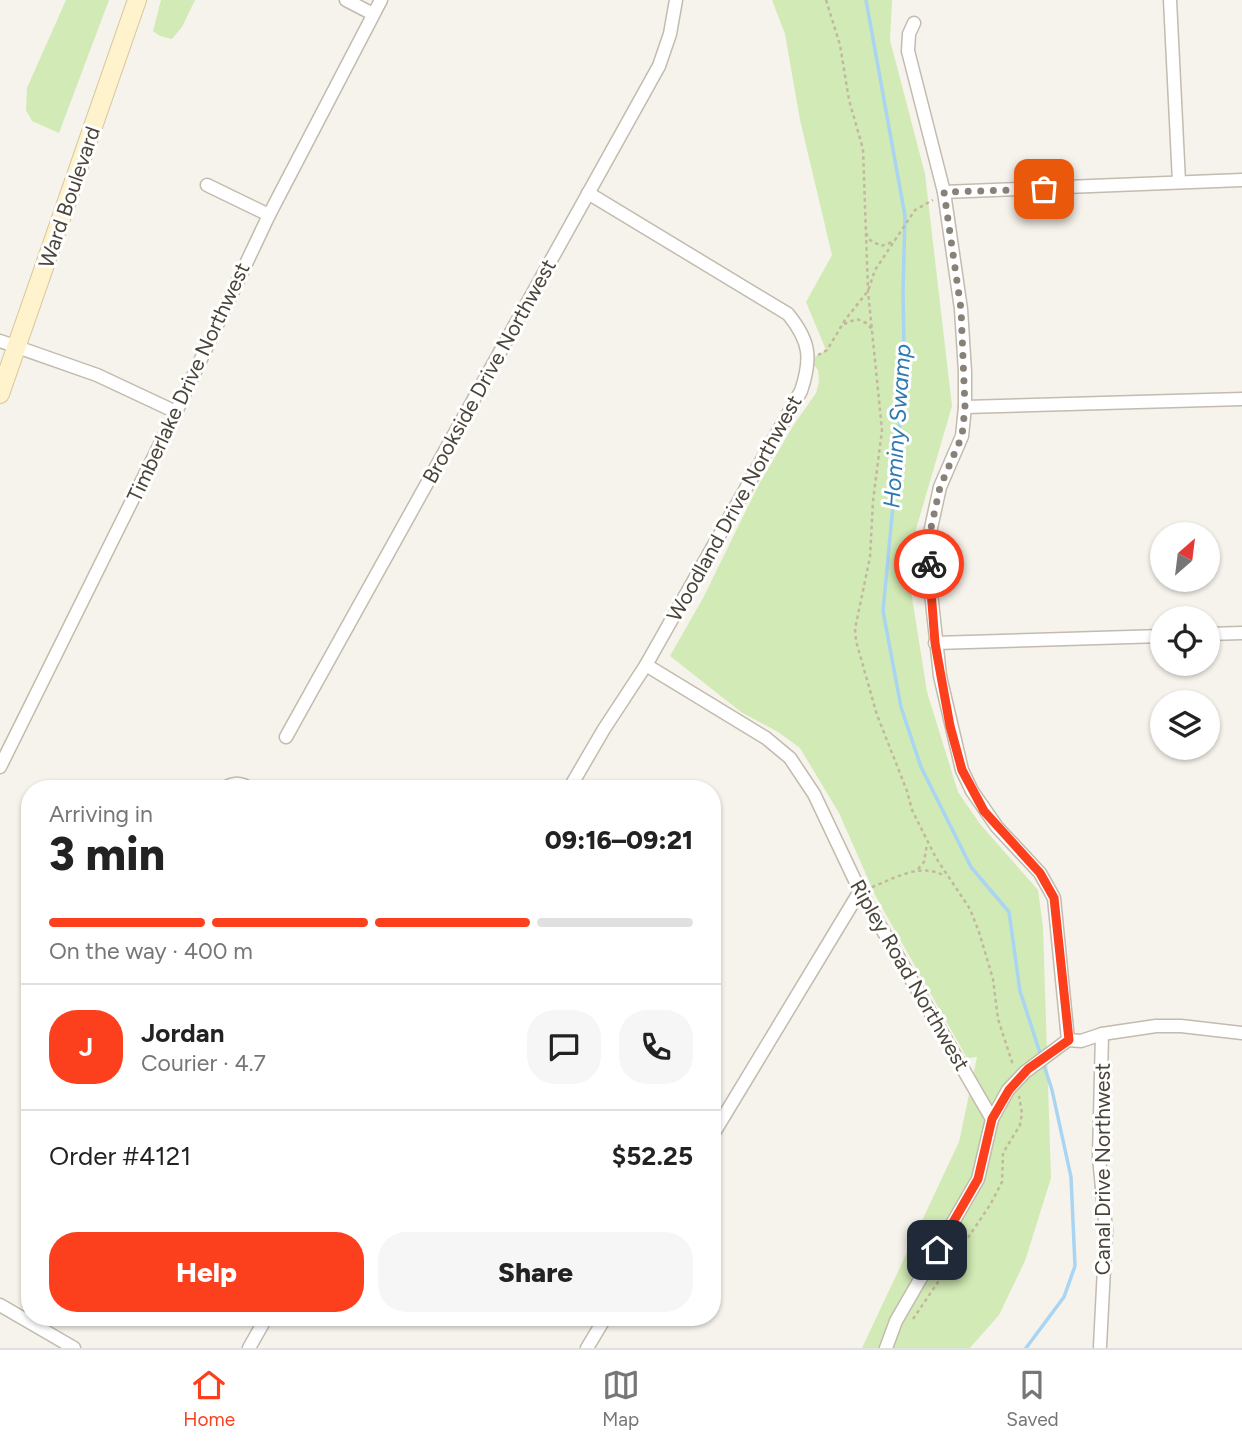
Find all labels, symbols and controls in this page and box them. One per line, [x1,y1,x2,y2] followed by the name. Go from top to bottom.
[33,123,105,271] street label: Ward Boulevard
[1014,159,1074,219] pin
[1025,170,1063,208] icon: bag
[417,255,561,487] street label: Brookside Drive Northwest
[121,258,255,506] street label: Timberlake Drive Northwest
[877,343,917,509] water label: Hominy Swamp
[661,391,807,625] street label: Woodland Drive Northwest
[1150,522,1220,592] north arrow
[1150,522,1220,760] map controls
[894,529,964,599] courier
[910,545,948,583] icon: bike
[1150,606,1220,676] button: locate
[1150,690,1220,760] button: layers
[49,800,153,828] text: Arriving in
[545,824,693,856] text: 09:16–09:21
[49,826,165,882] text: 3 min
[845,875,975,1075] street label: Ripley Road Northwest
[49,937,253,965] text: On the way · 400 m
[527,1010,601,1084] button: chat
[619,1010,693,1084] button: phone
[141,1017,224,1049] text: Jordan
[79,1031,93,1063] text: J
[141,1049,266,1077] text: Courier · 4.7
[1090,1063,1115,1275] street label: Canal Drive Northwest
[49,1140,191,1172] text: Order #4121
[612,1140,693,1172] text: $52.25
[907,1220,967,1280] pin
[918,1231,956,1269] icon: home
[49,1232,364,1312] button: Help
[378,1232,693,1312] button: Share
[183,1366,235,1431] tab: Home
[602,1366,640,1431] tab: Map
[1006,1366,1059,1431] tab: Saved

